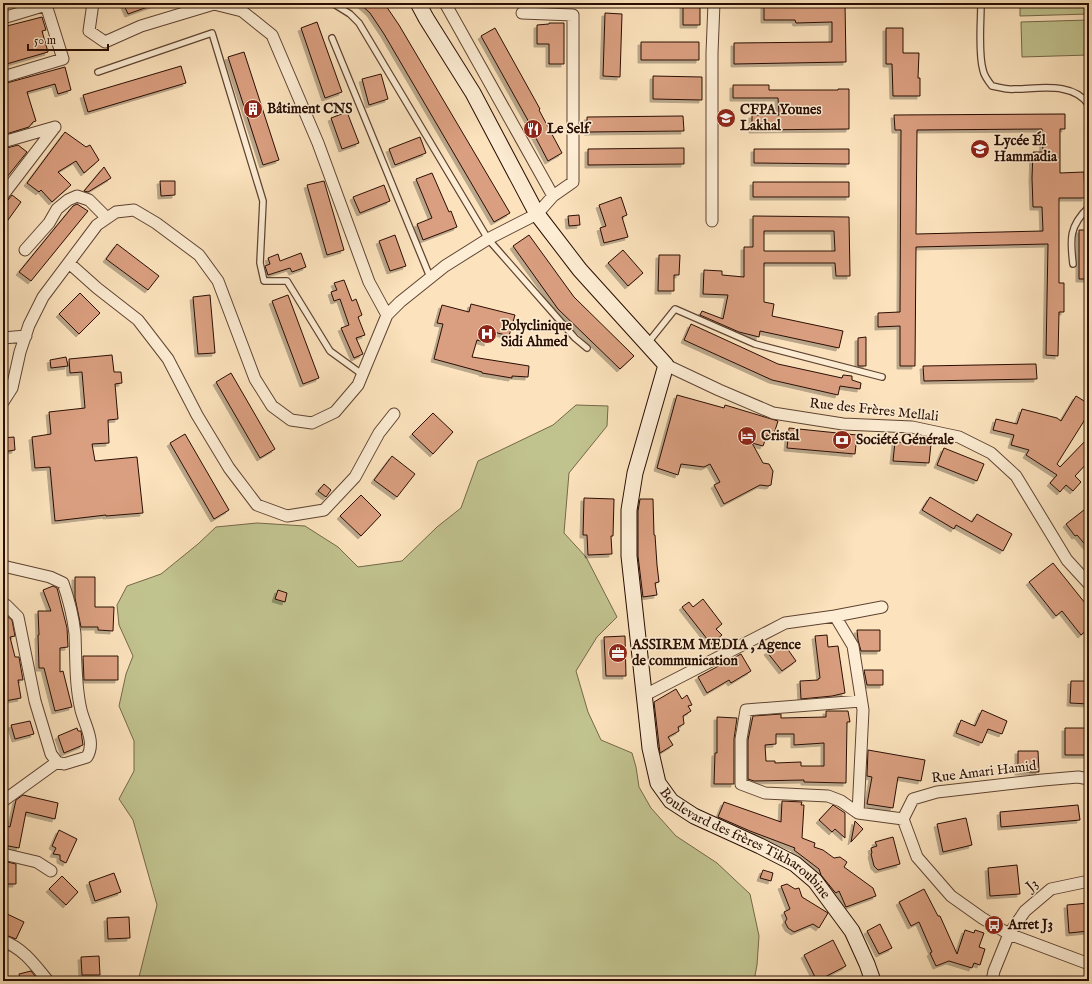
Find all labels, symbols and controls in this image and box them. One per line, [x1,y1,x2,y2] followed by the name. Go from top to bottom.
[28,26,108,52] scale bar
[34,33,56,48] text: 50 m
[242,98,264,120] building icon: Bâtiment CNS
[267,100,353,118] place label: Bâtiment CNS
[740,101,821,135] place label: CFPA Younes Lakhal
[715,107,737,129] school or university icon: CFPA Younes Lakhal
[522,118,544,140] restaurant icon: Le Self
[547,120,592,138] place label: Le Self
[994,131,1058,166] place label: Lycée Él Hammadia
[969,138,991,160] school or university icon: Lycée Él Hammadia
[501,317,573,351] place label: Polyclinique Sidi Ahmed
[476,323,498,345] hospital icon: Polyclinique Sidi Ahmed
[809,394,940,426] street label: Rue des Frères Mellali
[736,425,758,447] hotel icon: Cristal
[761,427,801,445] place label: Cristal
[831,429,853,451] bank icon: Société Générale
[856,431,955,449] place label: Société Générale
[631,636,802,670] place label: ASSIREM MEDIA , Agence de communication
[607,642,629,664] office icon: ASSIREM MEDIA , Agence de communication
[930,757,1038,787] street label: Rue Amari Hamid
[655,784,835,903] street label: Boulevard des frères Tikharoubine
[1020,875,1042,897] street label: J3
[983,914,1005,936] bus stop icon: Arret J3
[1007,916,1053,934] place label: Arret J3

